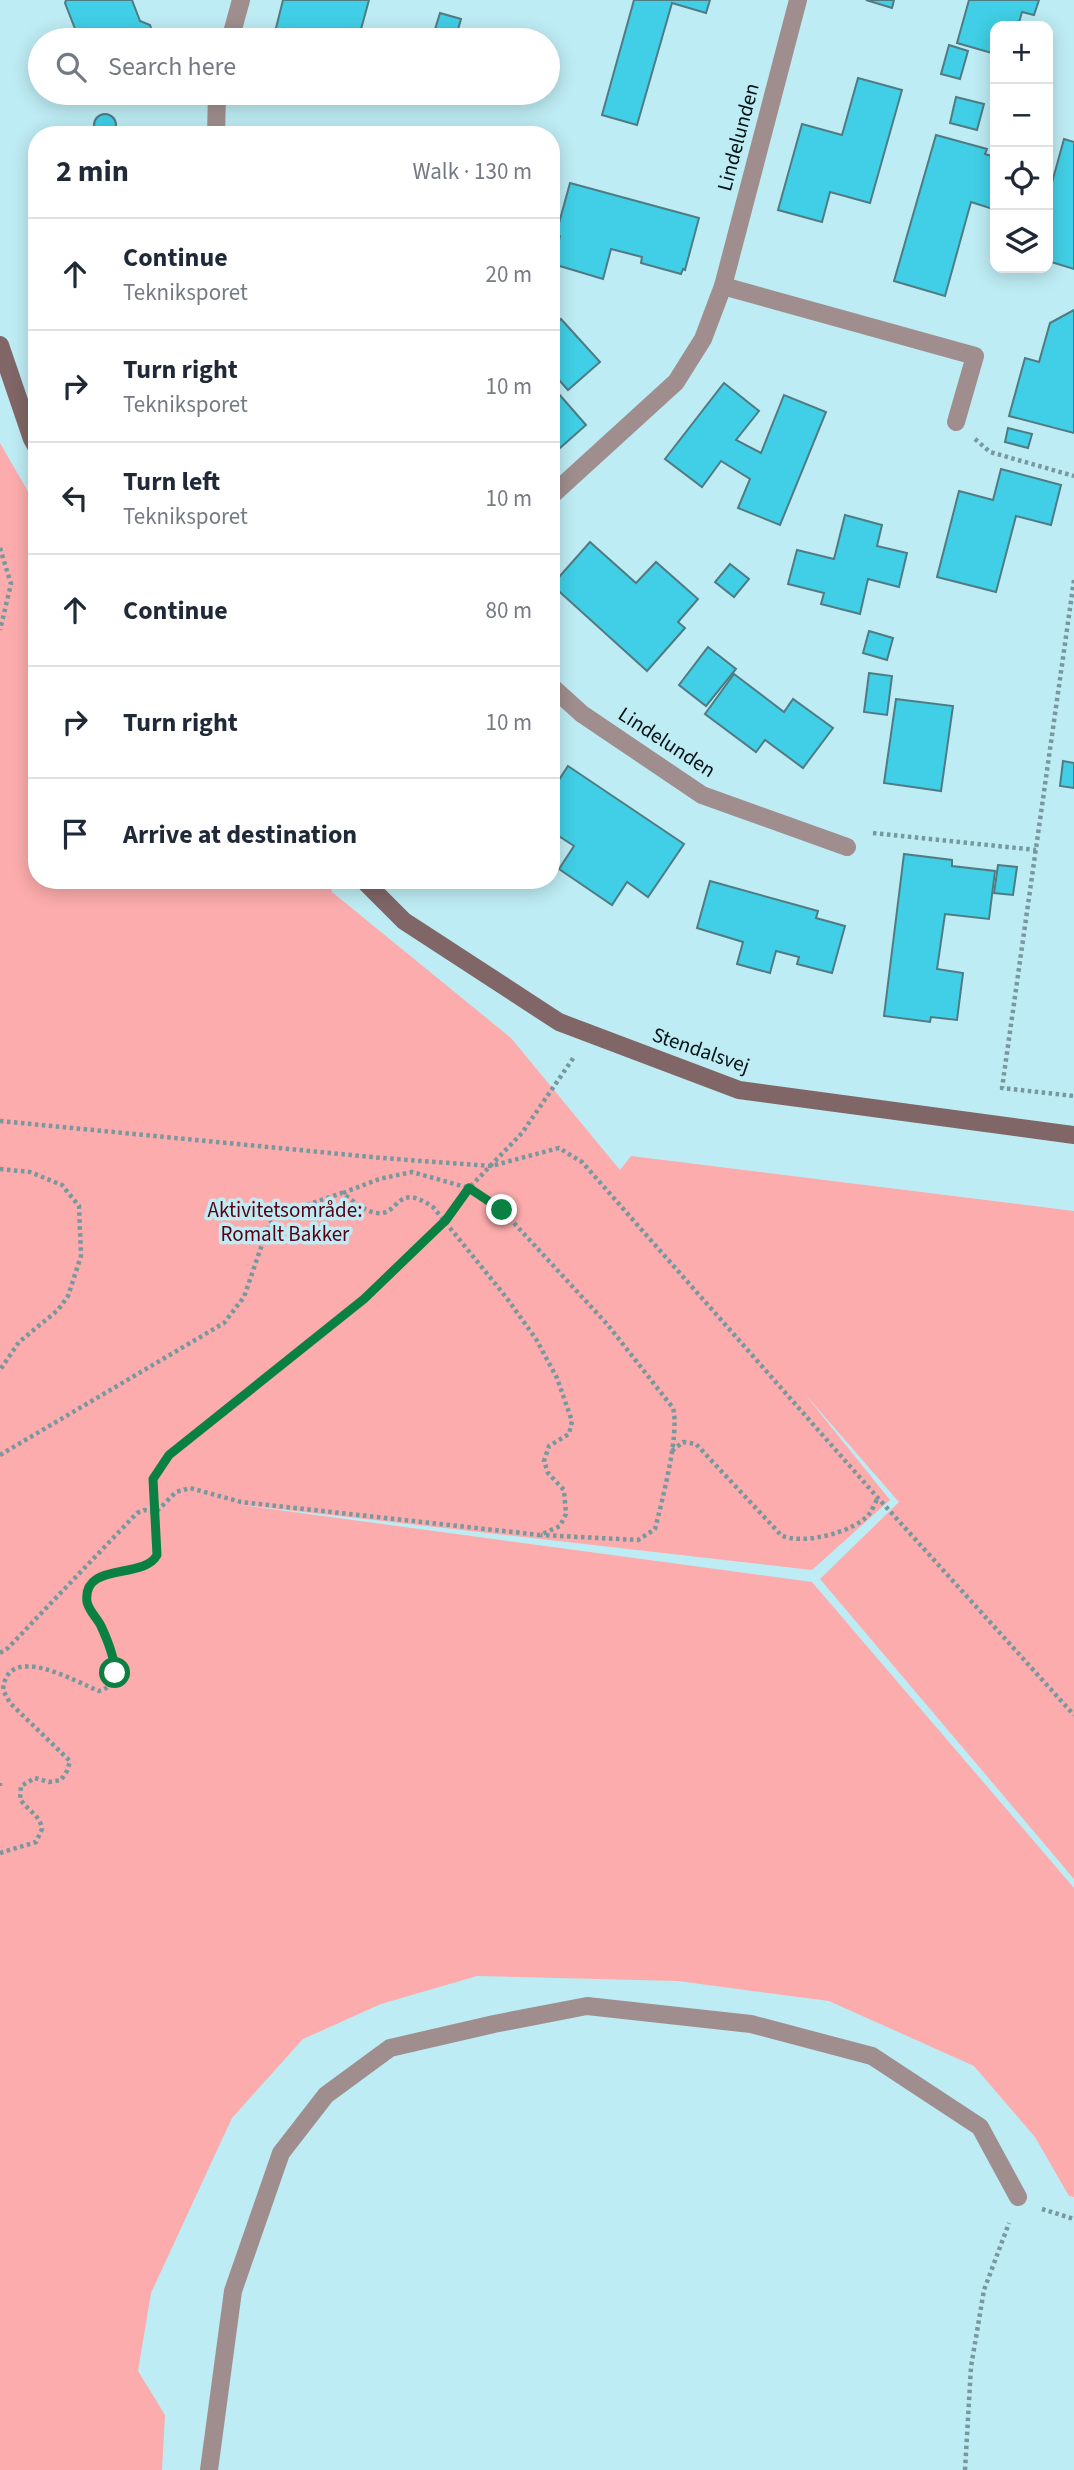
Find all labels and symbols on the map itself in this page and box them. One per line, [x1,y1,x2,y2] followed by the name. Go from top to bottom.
[709,80,767,194] street label: Lindelunden
[612,699,722,785] street label: Lindelunden
[648,1019,754,1081] street label: Stendalsvej
[486,1194,517,1225] route end
[208,1195,362,1249] park label: Aktivitetsområde: Romalt Bakker
[99,1657,130,1688] route start

